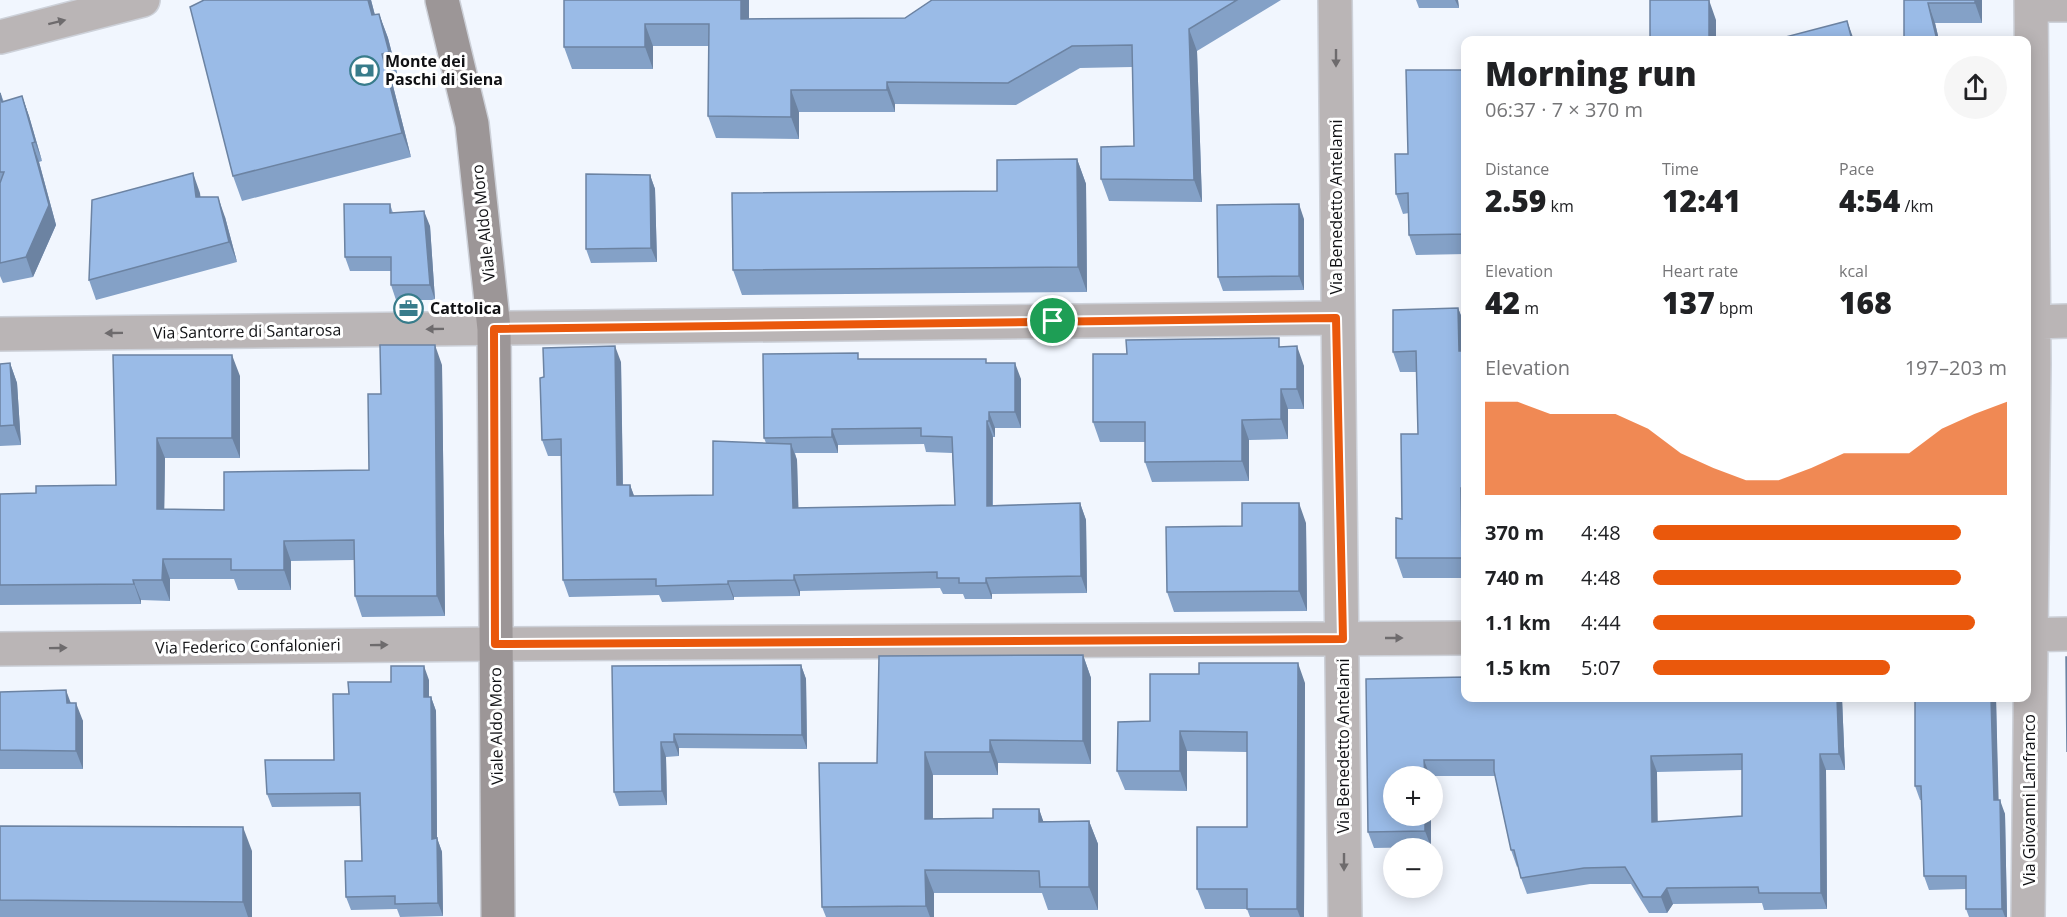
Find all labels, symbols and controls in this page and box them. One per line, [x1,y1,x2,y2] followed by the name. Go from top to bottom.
[48,17,66,26] one-way arrow
[1331,49,1341,68] one-way arrow
[385,50,503,90] place label: Monte dei Paschi di Siena
[1485,51,1697,96] text: Morning run
[348,54,380,86] bank icon: Monte dei Paschi di Siena
[1944,56,2007,119] button: share
[1485,96,1643,123] text: 06:37 · 7 × 370 m
[1325,119,1347,295] street label: Via Benedetto Antelami
[1485,158,1549,180] text: Distance
[1662,158,1699,180] text: Time
[1839,158,1874,180] text: Pace
[466,163,500,283] street label: Viale Aldo Moro
[1485,180,1546,221] text: 2.59
[1662,180,1741,221] text: 12:41
[1839,180,1900,221] text: 4:54
[1546,195,1574,217] text: km
[1900,195,1934,217] text: /km
[1485,260,1553,282] text: Elevation
[1662,260,1738,282] text: Heart rate
[1839,260,1868,282] text: kcal
[1485,282,1520,323] text: 42
[1662,282,1715,323] text: 137
[1839,282,1892,323] text: 168
[393,292,425,324] office icon: Cattolica
[1027,295,1078,346] pin
[430,297,501,319] place label: Cattolica
[1520,297,1539,319] text: m
[1715,297,1753,319] text: bpm
[1036,304,1069,337] icon: arrive
[153,318,341,344] street label: Via Santorre di Santarosa
[426,324,445,334] one-way arrow
[105,328,124,338] one-way arrow
[1485,354,1570,381] text: Elevation
[1905,354,2007,381] text: 197–203 m
[1485,519,1544,546] text: 370 m
[1581,519,1621,546] text: 4:48
[1485,564,1544,591] text: 740 m
[1581,564,1621,591] text: 4:48
[1485,609,1551,636] text: 1.1 km
[1581,609,1621,636] text: 4:44
[155,633,341,659] street label: Via Federico Confalonieri
[1384,634,1403,643] one-way arrow
[370,640,389,650] one-way arrow
[49,643,68,653] one-way arrow
[1485,654,1551,681] text: 1.5 km
[1581,654,1621,681] text: 5:07
[1332,658,1354,834] street label: Via Benedetto Antelami
[484,667,508,785] street label: Viale Aldo Moro
[2018,714,2040,886] street label: Via Giovanni Lanfranco
[1383,766,1443,898] map controls
[1383,766,1443,826] button: +
[1383,838,1443,898] button: −
[1339,853,1349,872] one-way arrow

